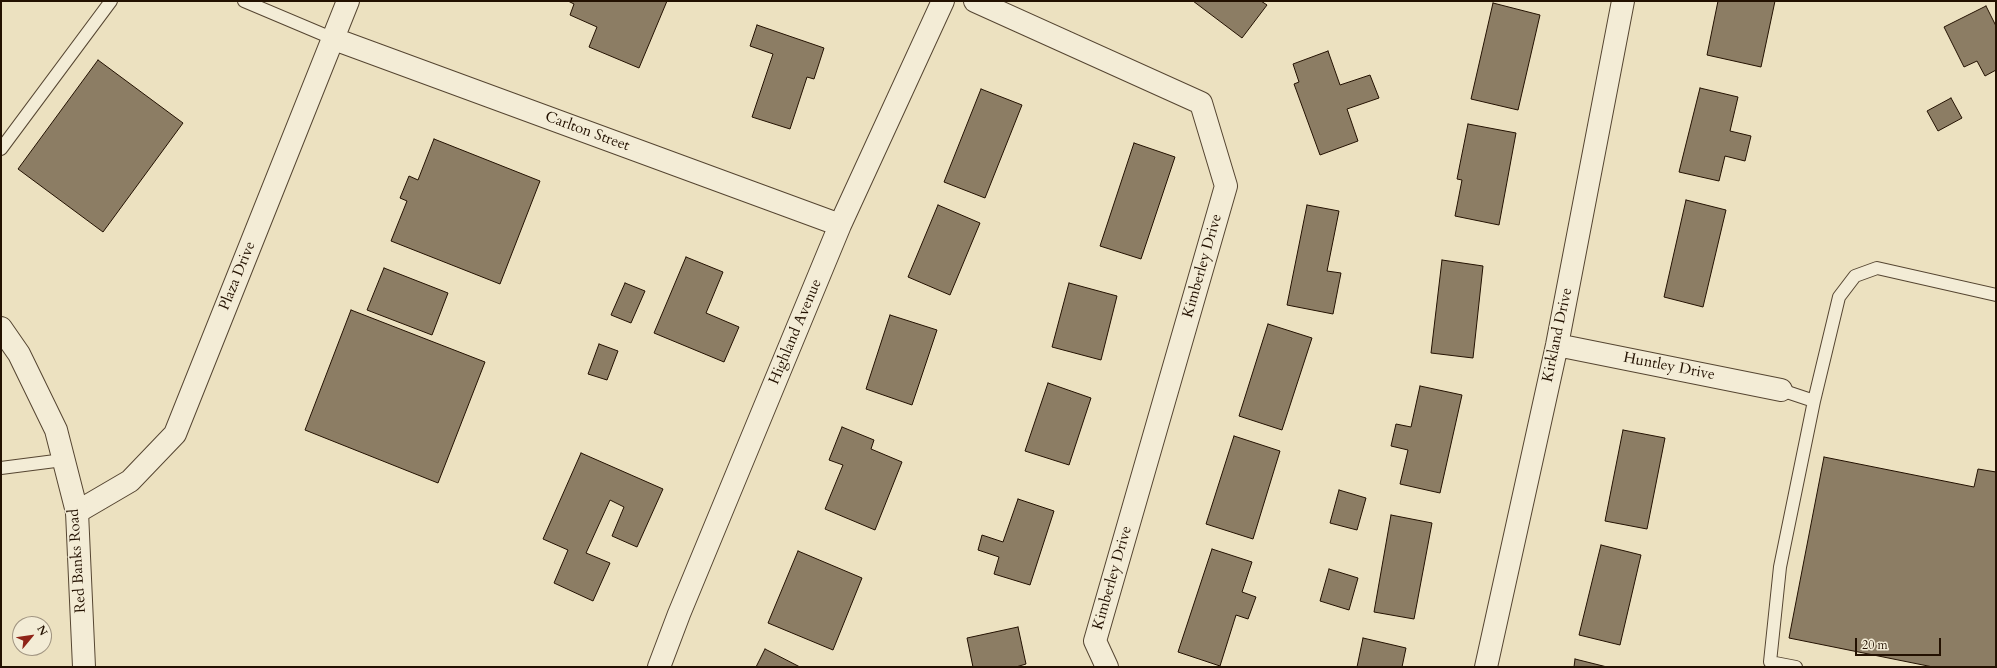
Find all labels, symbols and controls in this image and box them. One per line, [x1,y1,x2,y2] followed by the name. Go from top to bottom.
[542,108,632,156] street label: Carlton Street
[1180,212,1226,320] street label: Kimberley Drive
[216,239,260,313] street label: Plaza Drive
[766,277,826,387] street label: Highland Avenue
[1539,286,1577,384] street label: Kirkland Drive
[1622,349,1716,385] street label: Huntley Drive
[65,508,91,614] street label: Red Banks Road
[1090,524,1136,632] street label: Kimberley Drive
[12,616,52,656] north arrow
[33,623,51,638] text: N
[1857,630,1943,656] scale bar
[1862,637,1888,653] text: 20 m

